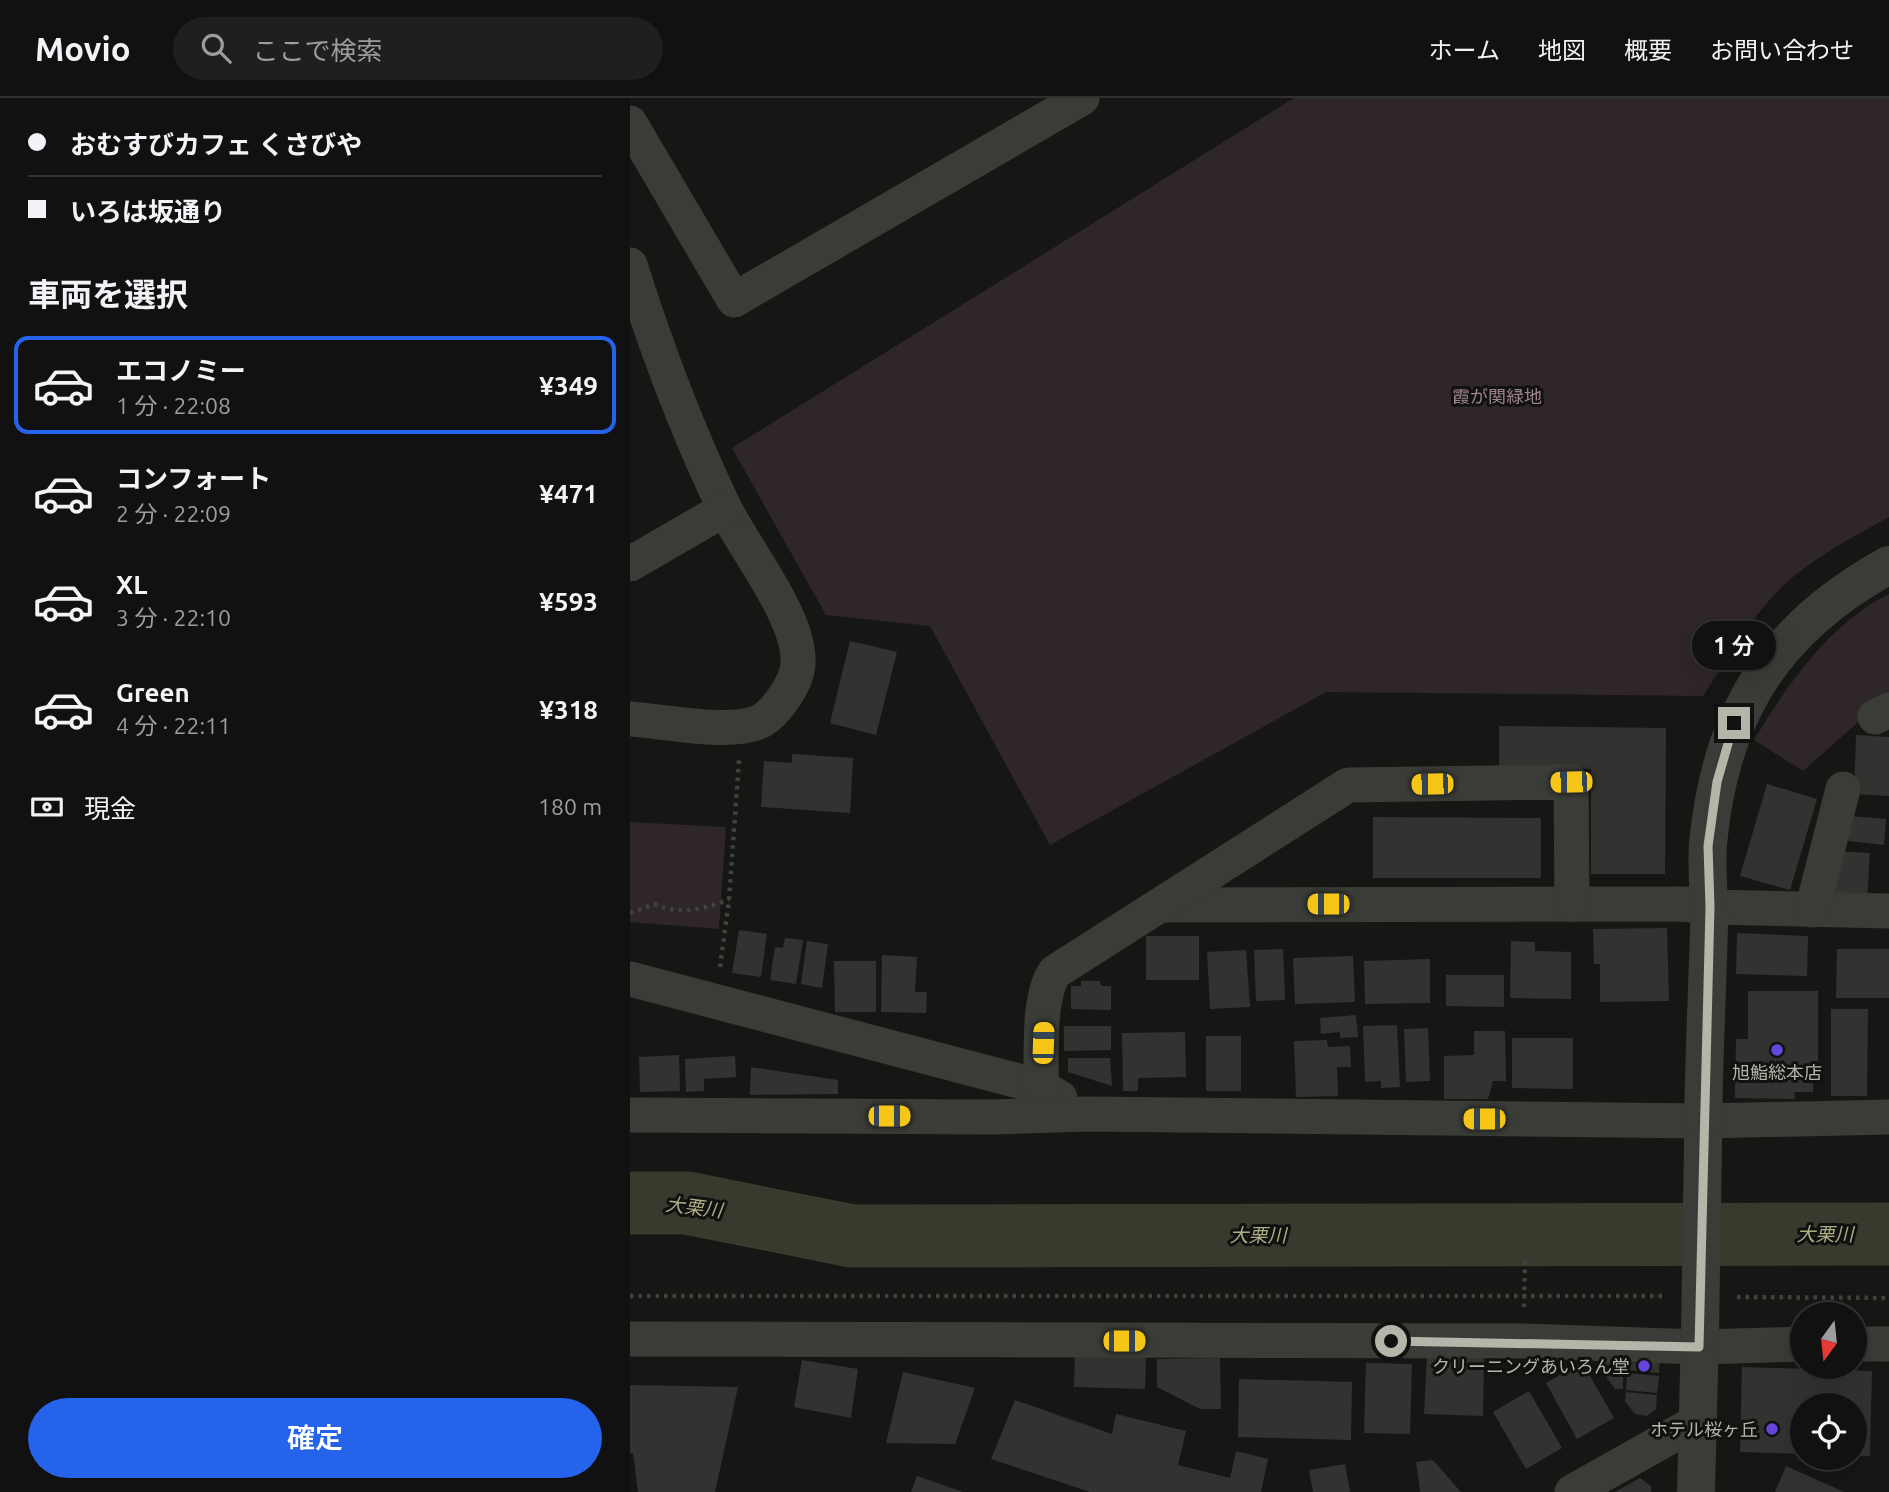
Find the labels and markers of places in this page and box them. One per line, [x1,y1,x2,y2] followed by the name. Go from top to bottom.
[1769,1042,1785,1058] marker: 旭鮨総本店
[1732,1062,1822,1082] place label: 旭鮨総本店
[1432,1356,1630,1376] place label: クリーニングあいろん堂
[1636,1358,1652,1374] marker: クリーニングあいろん堂
[1650,1419,1758,1439] place label: ホテル桜ヶ丘
[1764,1421,1780,1437] marker: ホテル桜ヶ丘

